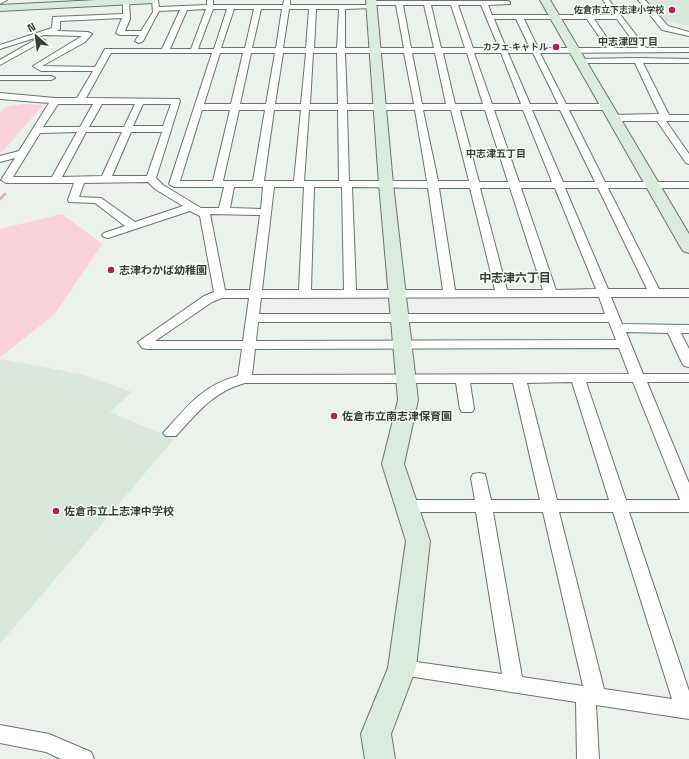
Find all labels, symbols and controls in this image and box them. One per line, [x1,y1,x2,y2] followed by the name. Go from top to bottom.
[573,4,665,16] place label: 佐倉市立下志津小学校
[667,5,677,15] marker: 佐倉市立下志津小学校
[16,16,56,56] north arrow
[25,19,38,35] text: N
[598,35,658,48] district label: 中志津四丁目
[483,41,548,53] place label: カフェ キャトル
[551,42,561,52] marker: カフェ キャトル
[466,147,526,160] district label: 中志津五丁目
[119,263,207,277] place label: 志津わかば幼稚園
[106,265,116,275] marker: 志津わかば幼稚園
[479,270,551,286] district label: 中志津六丁目
[342,409,452,423] place label: 佐倉市立南志津保育園
[329,411,339,421] marker: 佐倉市立南志津保育園
[64,504,174,518] place label: 佐倉市立上志津中学校
[51,506,61,516] marker: 佐倉市立上志津中学校

